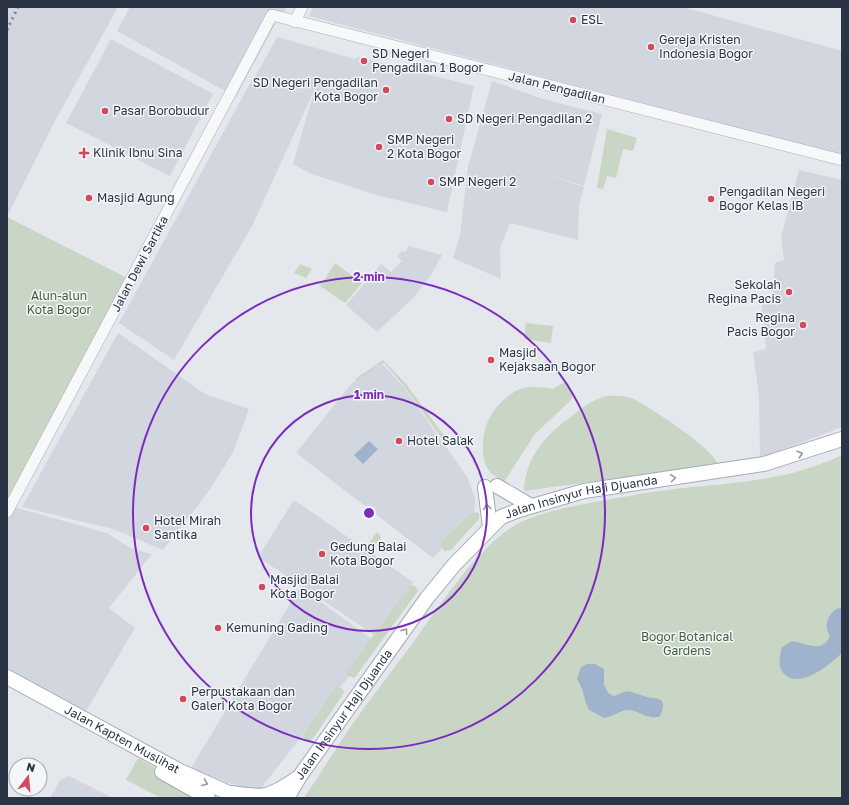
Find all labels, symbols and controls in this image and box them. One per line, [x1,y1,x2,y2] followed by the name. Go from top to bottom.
[581,12,603,27] place label: ESL
[568,15,578,25] marker: ESL
[659,32,753,61] place label: Gereja Kristen Indonesia Bogor
[646,42,656,52] marker: Gereja Kristen Indonesia Bogor
[372,46,483,75] place label: SD Negeri Pengadilan 1 Bogor
[359,56,369,66] marker: SD Negeri Pengadilan 1 Bogor
[507,68,607,107] street label: Jalan Pengadilan
[253,75,378,104] place label: SD Negeri Pengadilan Kota Bogor
[381,85,391,95] marker: SD Negeri Pengadilan Kota Bogor
[113,103,210,118] place label: Pasar Borobudur
[100,106,110,116] marker: Pasar Borobudur
[457,111,592,126] place label: SD Negeri Pengadilan 2
[444,114,454,124] marker: SD Negeri Pengadilan 2
[387,132,462,161] place label: SMP Negeri 2 Kota Bogor
[374,142,384,152] marker: SMP Negeri 2 Kota Bogor
[93,145,182,160] place label: Klinik Ibnu Sina
[78,147,90,159] marker: Klinik Ibnu Sina
[439,174,516,189] place label: SMP Negeri 2
[426,177,436,187] marker: SMP Negeri 2
[719,184,825,213] place label: Pengadilan Negeri Bogor Kelas IB
[97,190,175,205] place label: Masjid Agung
[84,193,94,203] marker: Masjid Agung
[706,194,716,204] marker: Pengadilan Negeri Bogor Kelas IB
[108,213,171,314] street label: Jalan Dewi Sartika
[353,269,385,284] text: 2 min
[708,277,781,306] place label: Sekolah Regina Pacis
[784,287,794,297] marker: Sekolah Regina Pacis
[27,288,91,317] park label: Alun-alun Kota Bogor
[727,310,795,339] place label: Regina Pacis Bogor
[798,320,808,330] marker: Regina Pacis Bogor
[499,345,596,374] place label: Masjid Kejaksaan Bogor
[486,355,496,365] marker: Masjid Kejaksaan Bogor
[354,387,384,402] text: 1 min
[407,433,474,448] place label: Hotel Salak
[394,436,404,446] marker: Hotel Salak
[796,450,803,458] one-way arrow
[502,472,658,522] street label: Jalan Insinyur Haji Djuanda
[670,474,676,483] one-way arrow
[483,504,492,510] one-way arrow
[362,506,376,520] centre of rings
[154,513,221,542] place label: Hotel Mirah Santika
[141,523,151,533] marker: Hotel Mirah Santika
[330,539,406,568] place label: Gedung Balai Kota Bogor
[317,549,327,559] marker: Gedung Balai Kota Bogor
[270,572,339,601] place label: Masjid Balai Kota Bogor
[257,582,267,592] marker: Masjid Balai Kota Bogor
[226,620,328,635] place label: Kemuning Gading
[213,623,223,633] marker: Kemuning Gading
[400,628,407,635] one-way arrow
[641,629,733,658] park label: Bogor Botanical Gardens
[292,646,395,782] street label: Jalan Insinyur Haji Djuanda
[191,684,295,713] place label: Perpustakaan dan Galeri Kota Bogor
[178,694,188,704] marker: Perpustakaan dan Galeri Kota Bogor
[62,702,183,777] street label: Jalan Kapten Muslihat
[8,757,48,797] north arrow
[25,760,37,774] text: N
[201,778,209,786] one-way arrow

